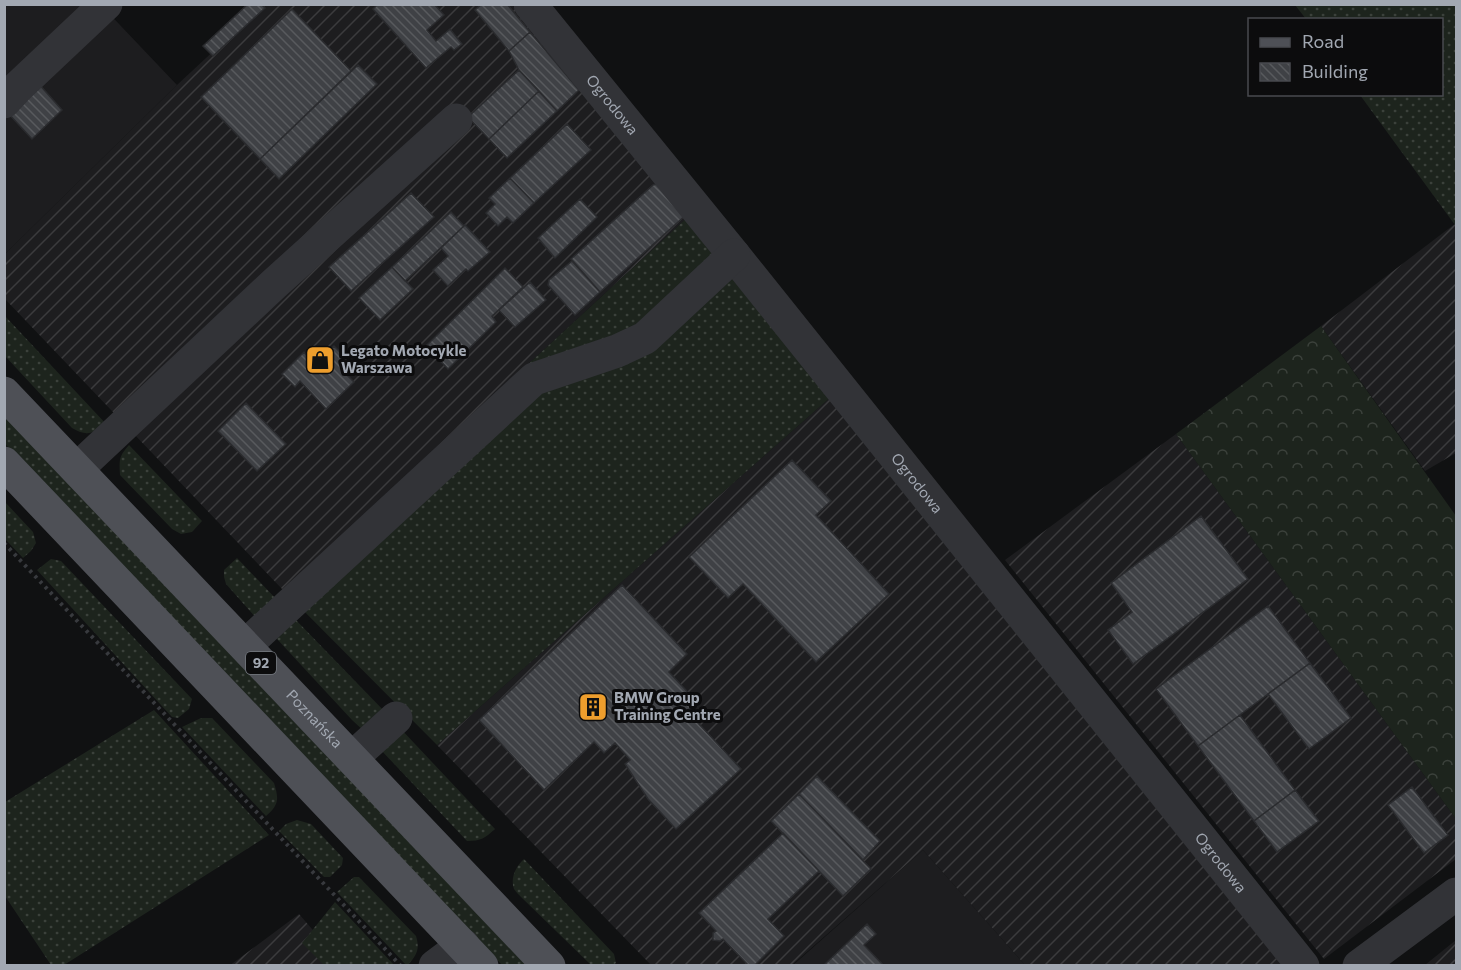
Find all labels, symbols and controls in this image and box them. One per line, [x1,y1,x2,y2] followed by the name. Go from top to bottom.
[1248,18,1443,96] legend
[1302,30,1344,52] text: Road
[1302,60,1368,82] text: Building
[583,71,643,138] street label: Ogrodowa
[341,341,467,376] place label: Legato Motocykle Warszawa
[304,344,336,376] shop icon: Legato Motocykle Warszawa
[888,449,947,517] street label: Ogrodowa
[246,652,276,674] road number: 92
[283,686,347,751] street label: Poznańska
[614,688,721,723] place label: BMW Group Training Centre
[577,691,609,723] building icon: BMW Group Training Centre
[1192,828,1251,896] street label: Ogrodowa

